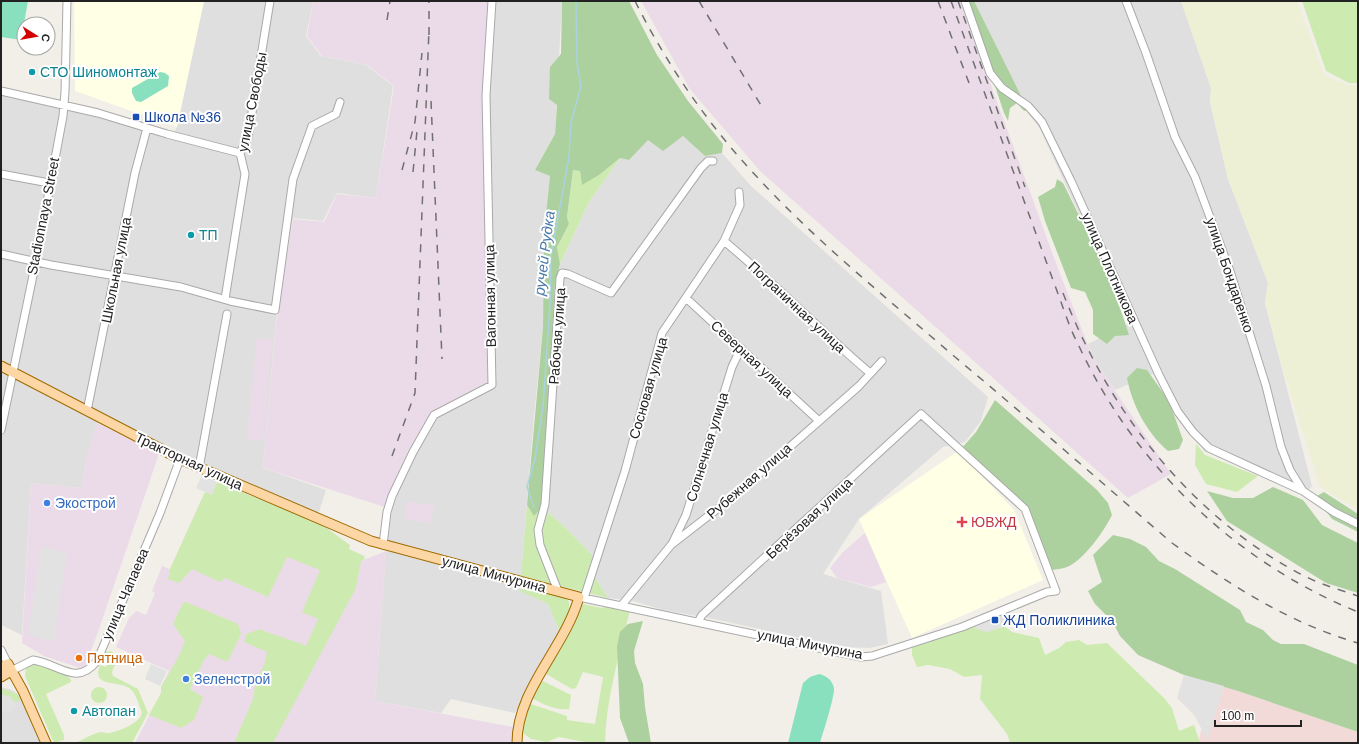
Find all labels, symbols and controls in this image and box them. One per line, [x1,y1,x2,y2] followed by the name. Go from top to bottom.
[16,16,56,56] north arrow
[39,33,52,43] text: С
[234,51,270,153] street label: улица Свободы
[40,64,158,80] place label: СТО Шиномонтаж
[27,67,37,77] marker: СТО Шиномонтаж
[144,109,221,125] place label: Школа №36
[131,112,141,122] marker: Школа №36
[24,156,62,276] street label: Stadionnaya Street
[530,210,558,297] water label: ручей Рудка
[1078,210,1142,326] street label: улица Плотникова
[98,215,134,324] street label: Школьная улица
[1203,215,1257,335] street label: улица Бондаренко
[199,227,218,243] place label: ТП
[186,230,196,240] marker: ТП
[481,244,499,348] street label: Вагонная улица
[745,258,849,356] street label: Пограничная улица
[546,287,568,385] street label: Рабочая улица
[708,317,796,401] street label: Северная улица
[626,335,670,441] street label: Сосновая улица
[683,390,731,504] street label: Солнечная улица
[133,429,246,493] street label: Тракторная улица
[703,440,795,522] street label: Рубежная улица
[763,474,855,562] street label: Берёзовая улица
[55,495,116,511] place label: Экострой
[42,498,52,508] marker: Экострой
[971,514,1017,530] place label: ЮВЖД
[956,516,968,528] marker: ЮВЖД
[99,546,152,642] street label: улица Чапаева
[440,552,548,596] street label: улица Мичурина
[1003,612,1115,628] place label: ЖД Поликлиника
[990,615,1000,625] marker: ЖД Поликлиника
[756,626,864,662] street label: улица Мичурина
[87,650,143,666] place label: Пятница
[74,653,84,663] marker: Пятница
[194,671,270,687] place label: Зеленстрой
[181,674,191,684] marker: Зеленстрой
[1215,702,1301,728] scale bar
[82,703,136,719] place label: Автопан
[69,706,79,716] marker: Автопан
[1221,709,1254,723] text: 100 m

